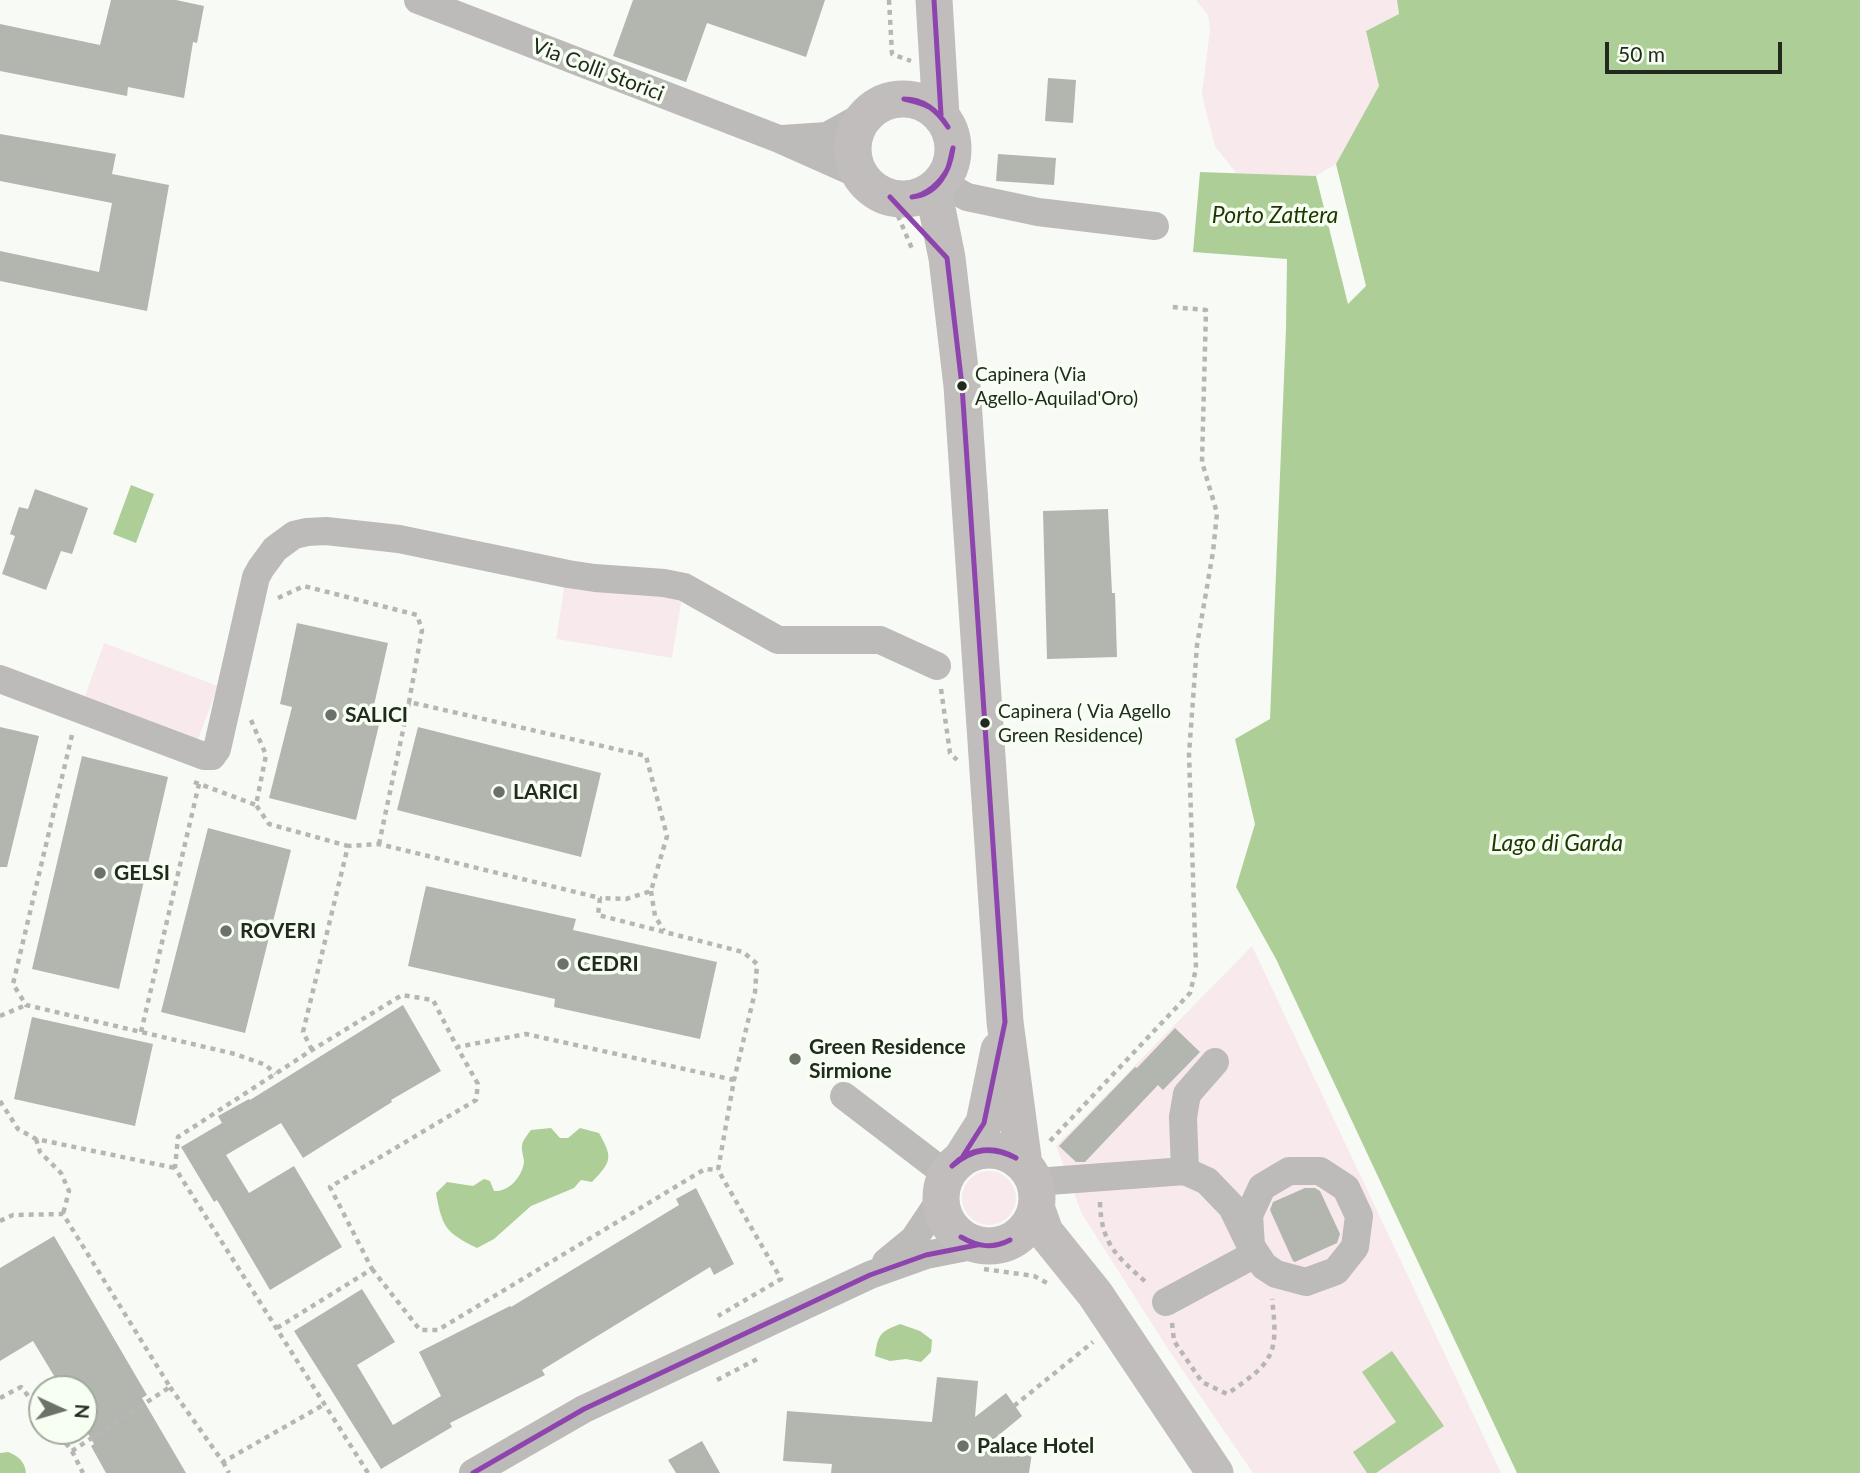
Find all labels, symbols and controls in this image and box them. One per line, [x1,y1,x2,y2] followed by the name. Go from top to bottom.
[1608,28,1785,72] scale bar
[529,33,667,107] street label: Via Colli Storici
[1618,41,1665,66] text: 50 m
[1212,202,1338,230] water label: Porto Zattera
[975,364,1138,408] place label: Capinera (Via Agello-Aquilad'Oro)
[955,379,969,393] marker: Capinera (Via Agello-Aquilad'Oro)
[998,701,1171,745] place label: Capinera ( Via Agello Green Residence)
[345,702,408,728] place label: SALICI
[323,707,339,723] marker: SALICI
[978,716,992,730] marker: Capinera ( Via Agello Green Residence)
[513,779,578,805] place label: LARICI
[491,784,507,800] marker: LARICI
[1491,830,1623,858] water label: Lago di Garda
[114,860,170,886] place label: GELSI
[92,865,108,881] marker: GELSI
[240,918,316,944] place label: ROVERI
[218,923,234,939] marker: ROVERI
[577,951,639,977] place label: CEDRI
[555,956,571,972] marker: CEDRI
[809,1034,966,1084] place label: Green Residence Sirmione
[787,1051,803,1067] marker: Green Residence Sirmione
[28,1375,98,1445] north arrow
[70,1403,94,1419] text: N
[977,1433,1094,1459] place label: Palace Hotel
[955,1438,971,1454] marker: Palace Hotel

